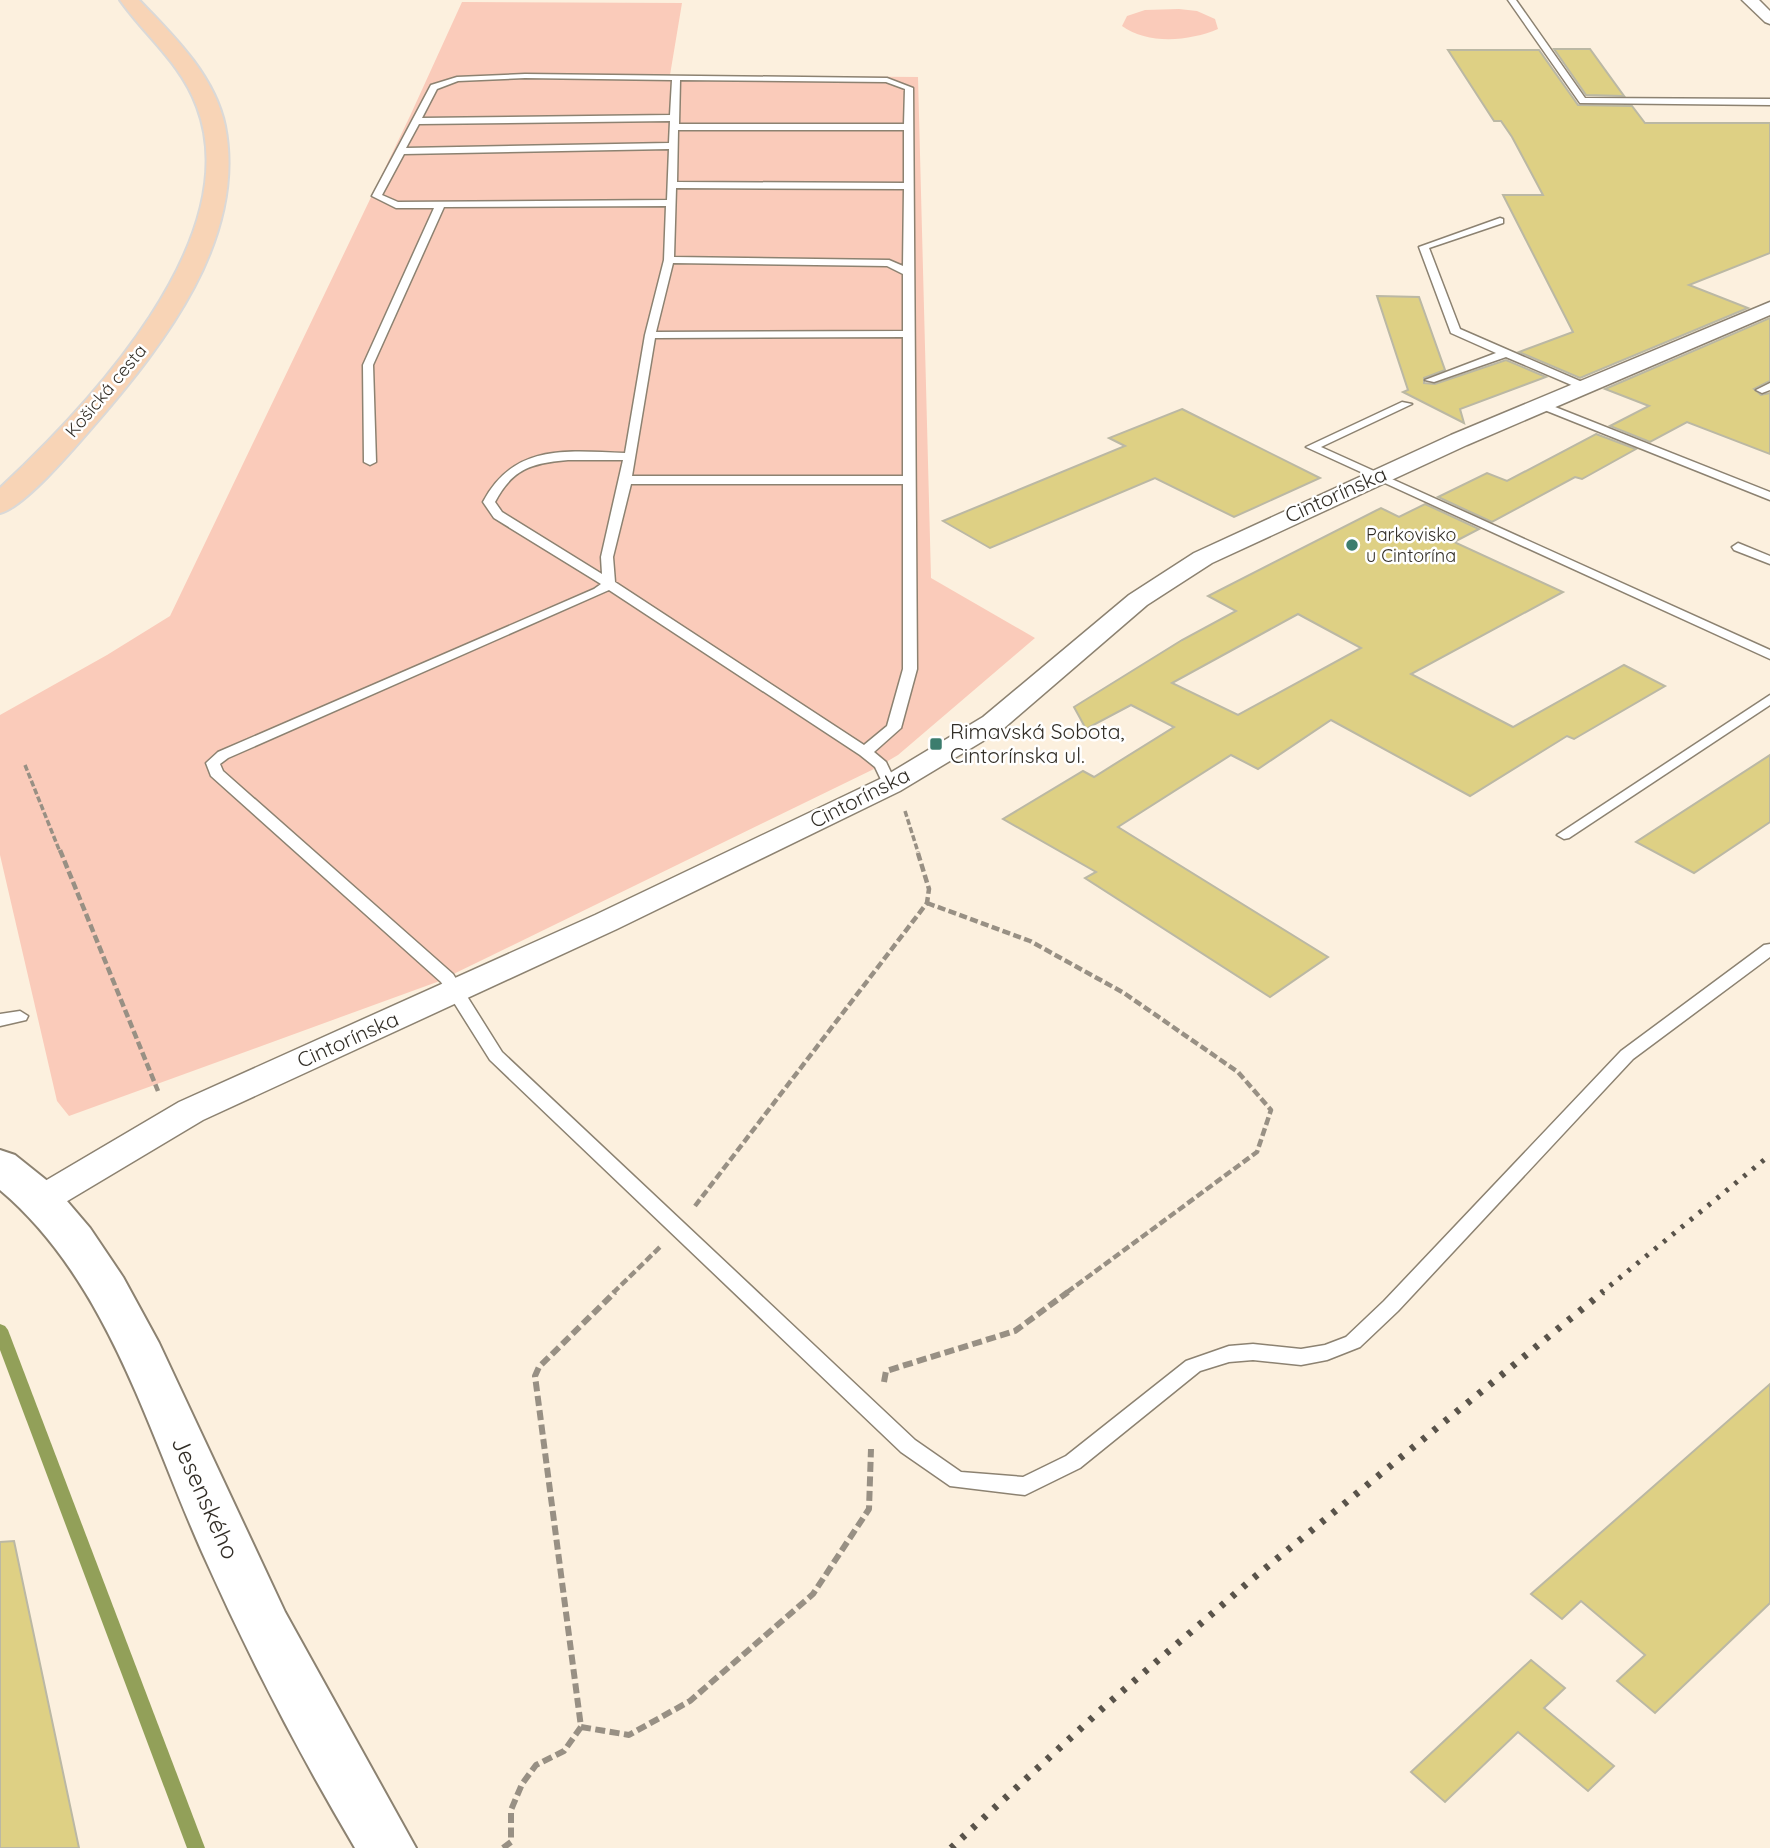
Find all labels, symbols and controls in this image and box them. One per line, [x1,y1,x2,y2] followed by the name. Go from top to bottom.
[60,339,151,442] street label: Košická cesta
[1281,460,1390,528] street label: Cintorínska
[1366,523,1456,567] place label: Parkovisko u Cintorína
[1344,537,1360,553] marker: Parkovisko u Cintorína
[950,718,1124,768] place label: Rimavská Sobota, Cintorínska ul.
[928,736,944,752] marker: Rimavská Sobota, Cintorínska ul.
[805,761,914,833] street label: Cintorínska
[293,1005,402,1073] street label: Cintorínska
[166,1432,246,1564] street label: Jesenského

